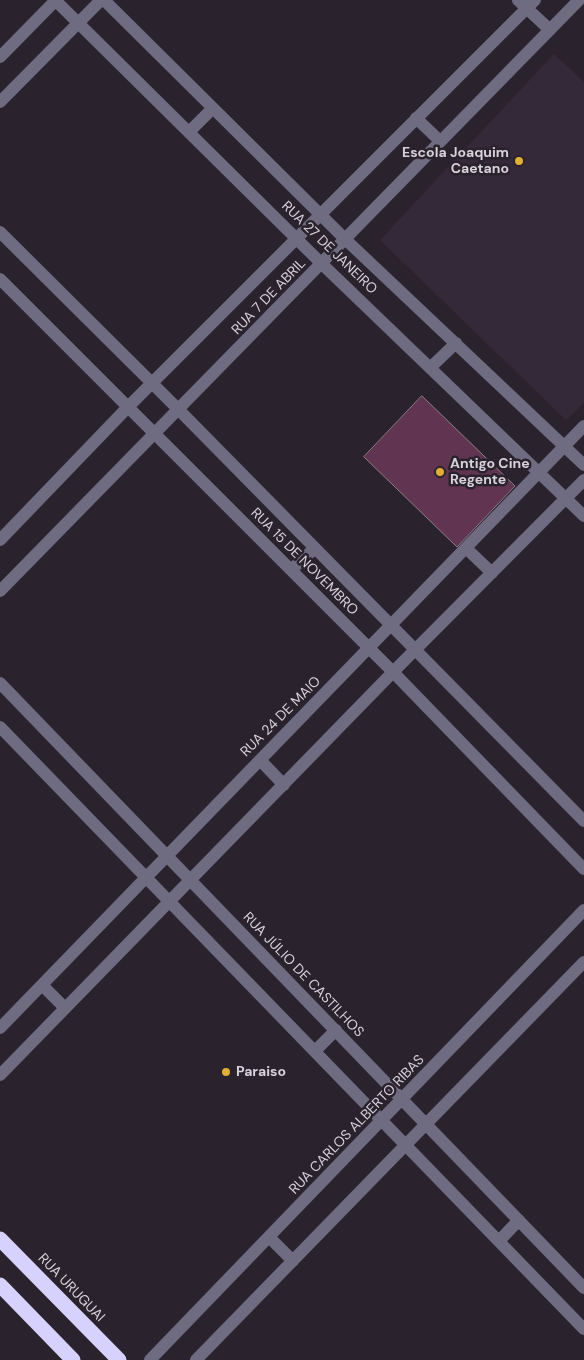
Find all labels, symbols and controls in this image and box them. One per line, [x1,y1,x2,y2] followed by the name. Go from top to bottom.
[402,145,509,178] place label: Escola Joaquim Caetano
[513,155,525,167] marker: Escola Joaquim Caetano
[278,198,380,298] street label: RUA 27 DE JANEIRO
[228,255,310,339] street label: RUA 7 DE ABRIL
[450,456,530,488] place label: Antigo Cine Regente
[434,466,446,478] marker: Antigo Cine Regente
[247,505,361,619] street label: RUA 15 DE NOVEMBRO
[237,673,325,761] street label: RUA 24 DE MAIO
[239,909,367,1041] street label: RUA JÚLIO DE CASTILHOS
[286,1052,428,1198] street label: RUA CARLOS ALBERTO RIBAS
[236,1064,286,1080] place label: Paraiso
[220,1066,232,1078] marker: Paraiso
[34,1250,108,1326] street label: RUA URUGUAI

